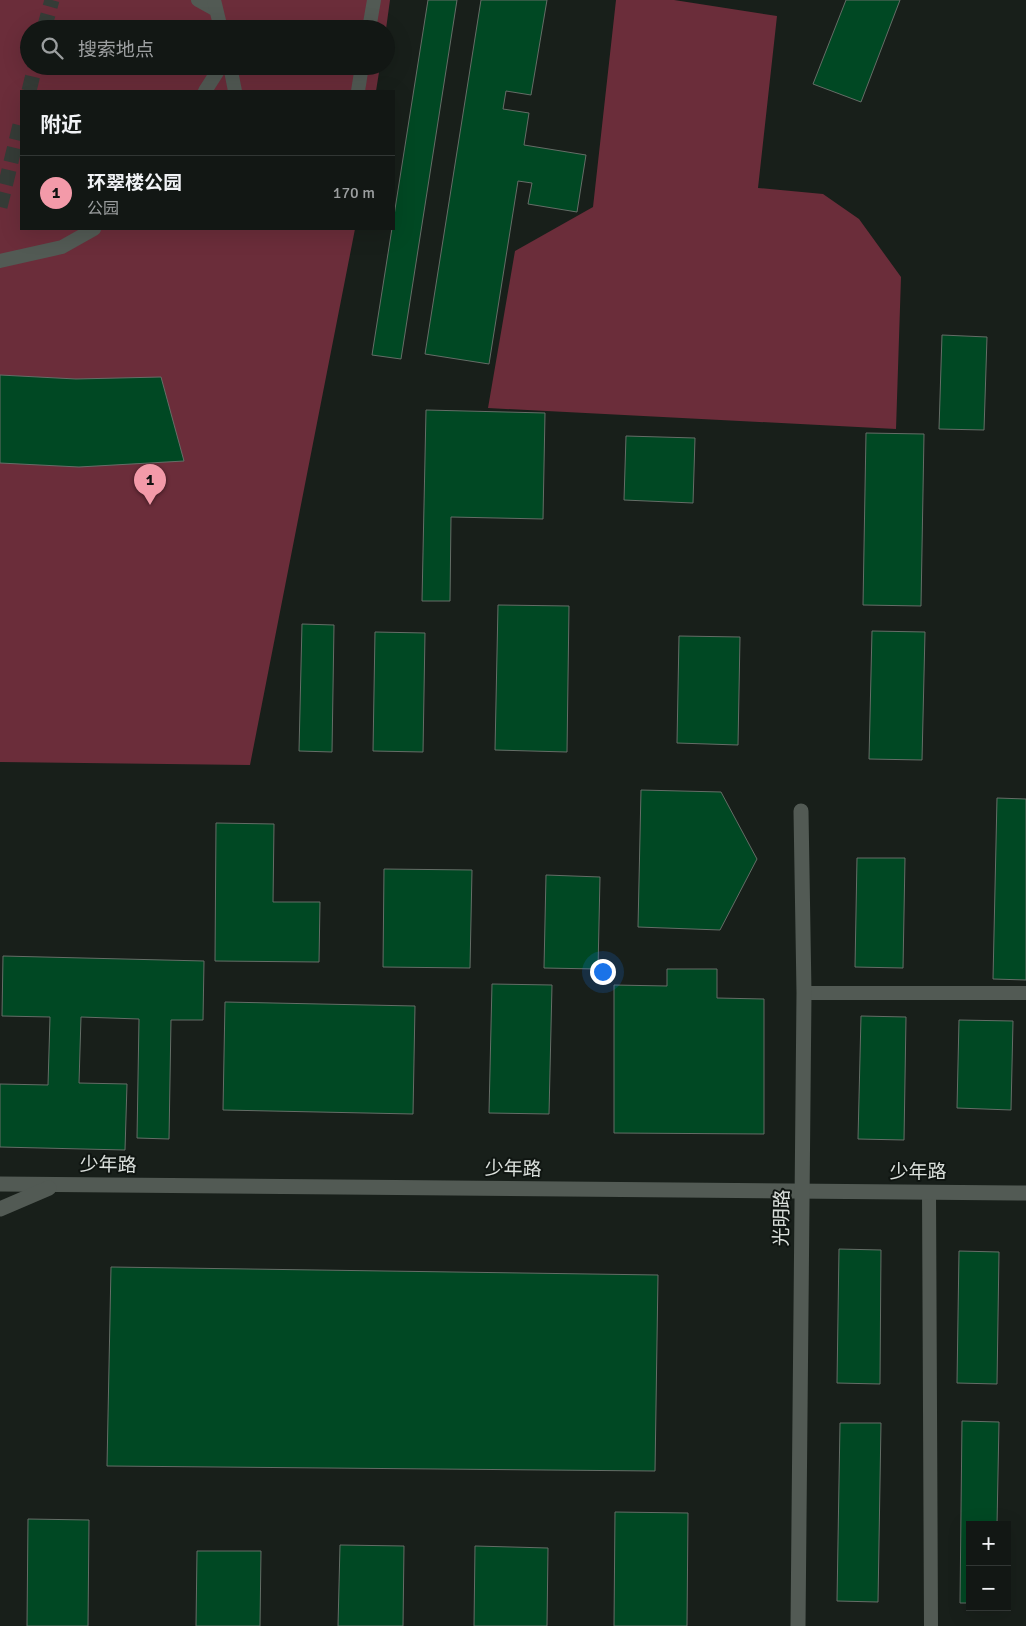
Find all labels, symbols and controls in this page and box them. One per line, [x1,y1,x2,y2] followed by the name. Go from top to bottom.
[20,20,395,75] search box
[38,34,66,62] icon: search
[78,38,154,62] text: 搜索地点
[40,112,82,138] text: 附近
[87,171,182,195] text: 环翠楼公园
[52,183,60,203] text: 1
[333,183,375,203] text: 170 m
[87,199,119,219] text: 公园
[134,464,166,505] pin: 1
[590,959,616,985] your location
[79,1153,137,1177] street label: 少年路
[484,1157,542,1181] street label: 少年路
[889,1160,947,1184] street label: 少年路
[770,1189,794,1247] street label: 光明路
[966,1521,1011,1611] map controls
[966,1521,1011,1566] button: +
[966,1566,1011,1611] button: −

